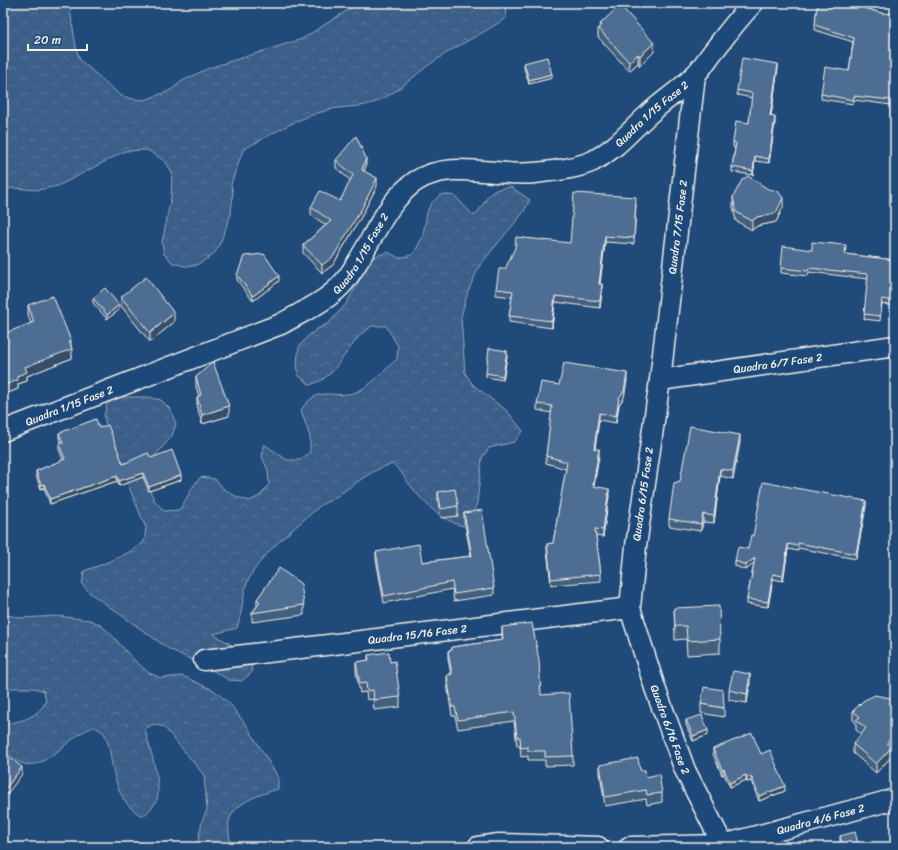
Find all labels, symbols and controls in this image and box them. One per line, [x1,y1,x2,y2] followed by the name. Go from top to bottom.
[28,26,87,52] scale bar
[34,29,61,51] text: 20 m
[610,75,693,152] street label: Quadra 1/15 Fase 2
[663,178,693,275] street label: Quadra 7/15 Fase 2
[328,208,394,299] street label: Quadra 1/15 Fase 2
[732,347,824,379] street label: Quadra 6/7 Fase 2
[22,380,117,431] street label: Quadra 1/15 Fase 2
[627,445,659,542] street label: Quadra 6/15 Fase 2
[367,618,469,649] street label: Quadra 15/16 Fase 2
[645,682,696,778] street label: Quadra 6/16 Fase 2
[774,798,867,840] street label: Quadra 4/6 Fase 2

